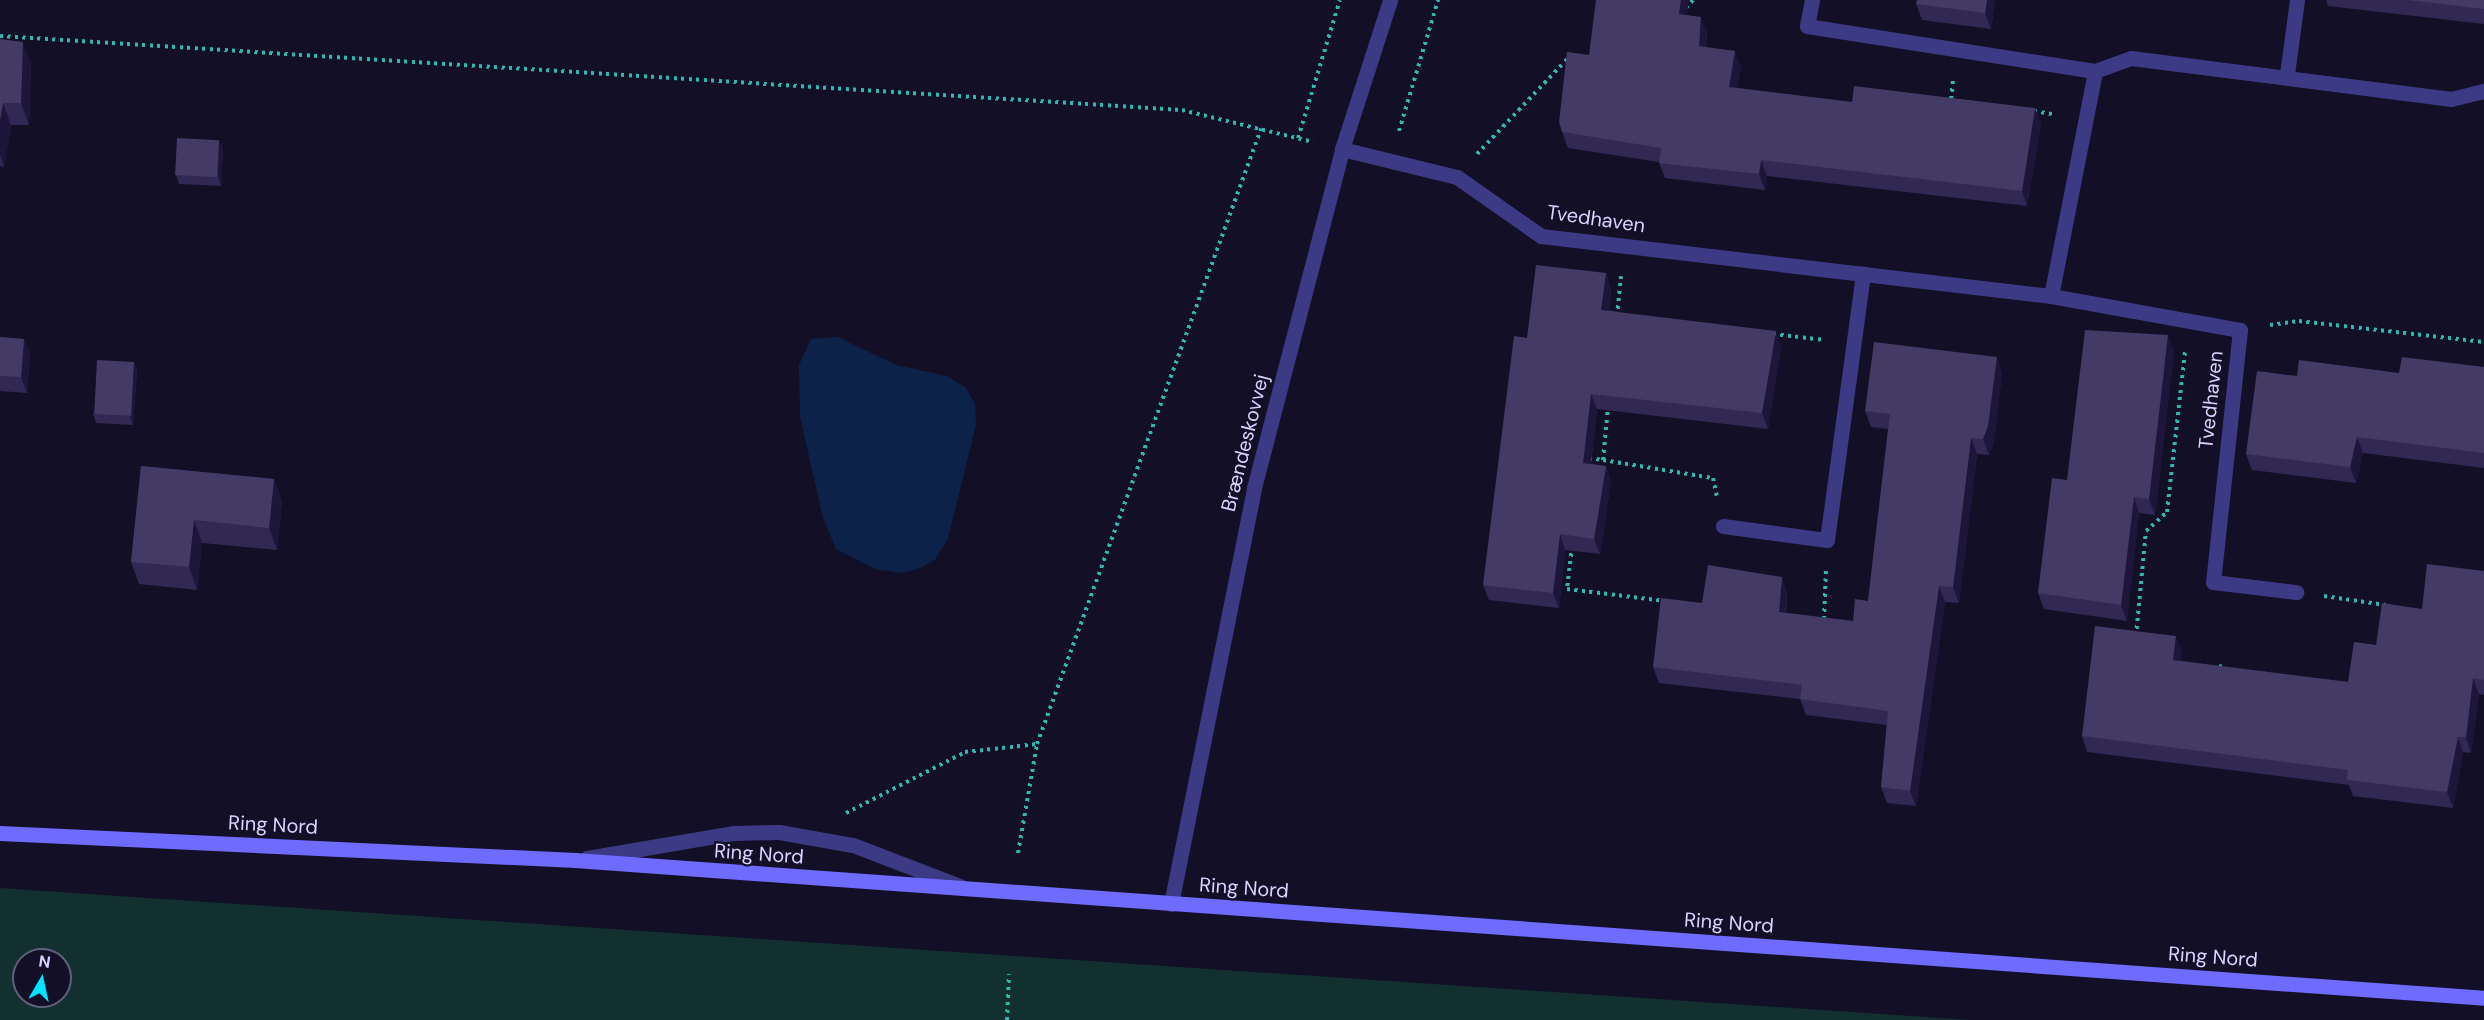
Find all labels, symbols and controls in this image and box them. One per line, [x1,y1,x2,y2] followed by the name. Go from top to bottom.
[1545,200,1647,238] street label: Tvedhaven
[2194,350,2228,450] street label: Tvedhaven
[1216,372,1274,514] street label: Brændeskovvej
[227,811,319,839] street label: Ring Nord
[713,839,805,869] street label: Ring Nord
[1198,873,1290,903] street label: Ring Nord
[1683,908,1775,938] street label: Ring Nord
[2167,942,2259,972] street label: Ring Nord
[12,948,72,1008] north arrow
[37,950,52,973] text: N

